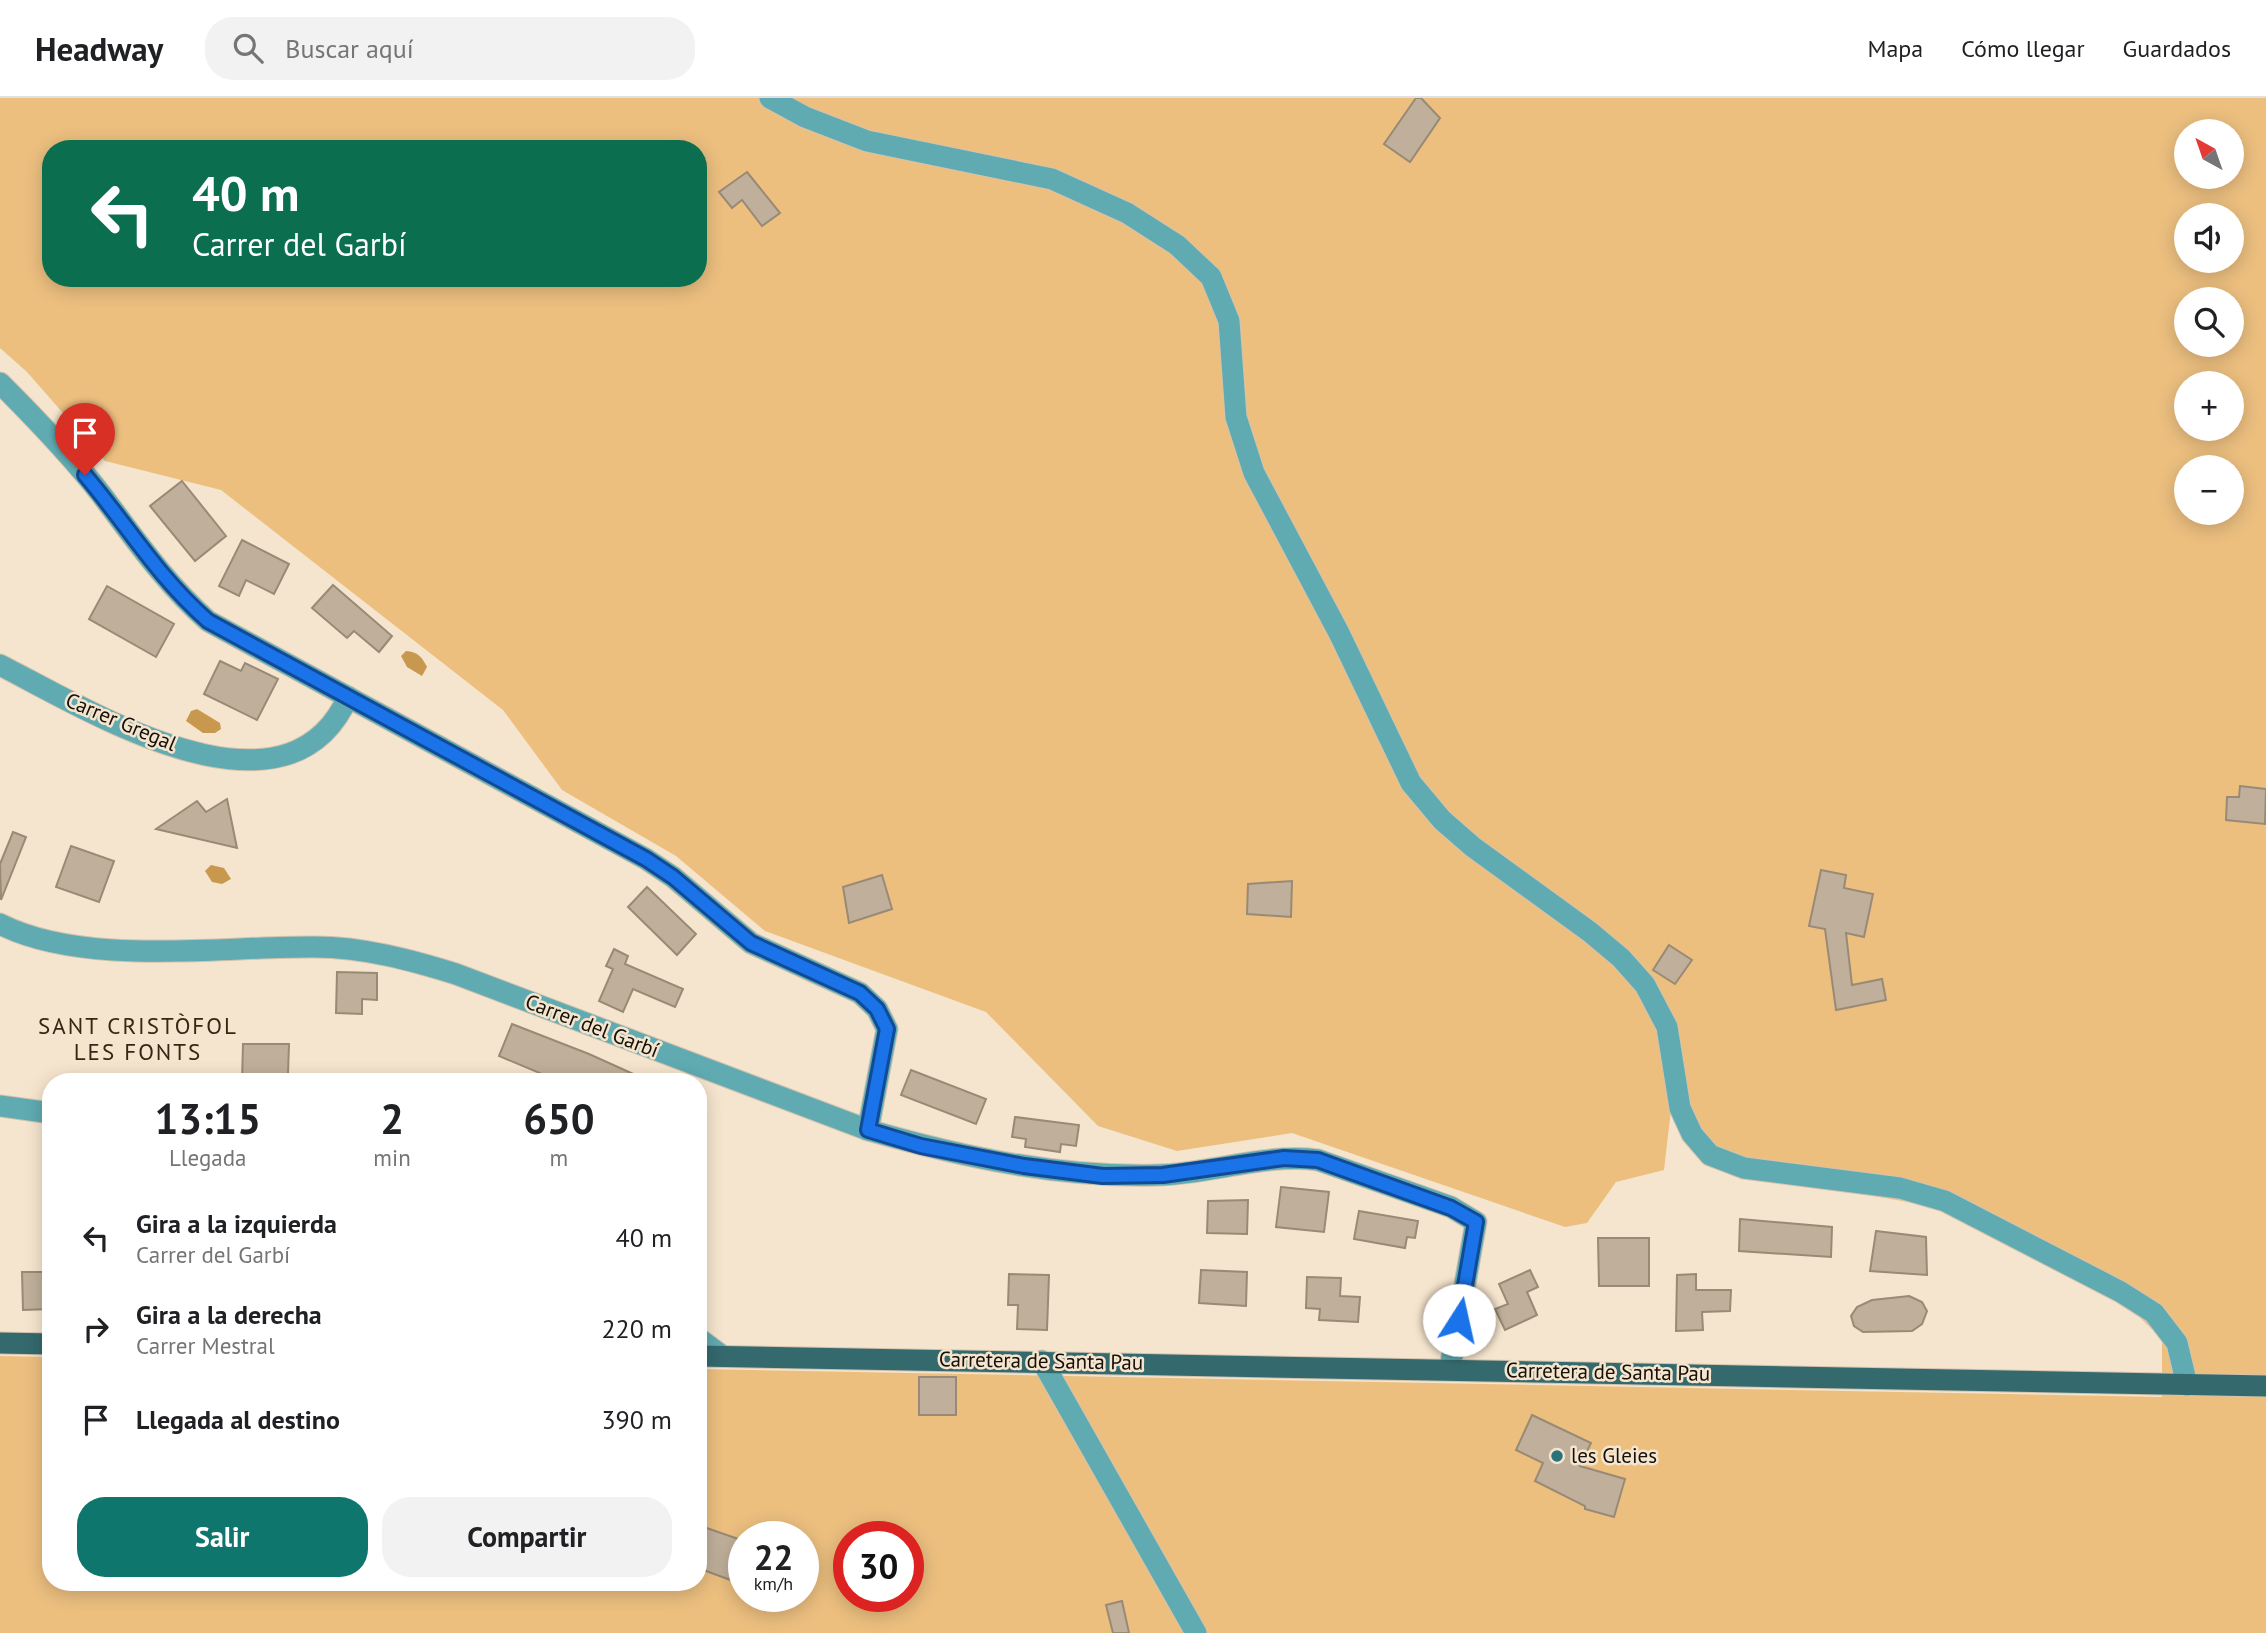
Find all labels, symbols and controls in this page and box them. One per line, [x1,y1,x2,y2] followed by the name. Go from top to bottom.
[205,17,695,80] search box
[35,27,163,70] text: Headway
[229,29,267,67] icon: search
[285,32,414,65] text: Buscar aquí
[1867,33,1923,64] text: Mapa
[1961,33,2085,64] text: Cómo llegar
[2123,33,2231,64] text: Guardados
[2174,119,2244,189] north arrow
[2174,119,2244,525] map controls
[192,161,299,225] text: 40 m
[77,168,168,259] icon: left
[2174,203,2244,273] button: sound
[192,223,407,265] text: Carrer del Garbí
[2174,287,2244,357] button: search
[2174,371,2244,441] button: +
[55,403,115,475] pin
[66,414,104,452] icon: arrive
[2174,455,2244,525] button: −
[62,686,181,757] street label: Carrer Gregal
[522,988,663,1064] street label: Carrer del Garbí
[38,1011,238,1066] district label: SANT CRISTÒFOL LES FONTS
[154,1091,261,1146] text: 13:15
[380,1091,404,1146] text: 2
[523,1091,595,1146] text: 650
[169,1143,246,1172] text: Llegada
[373,1143,411,1172] text: min
[550,1143,568,1172] text: m
[136,1207,337,1240] text: Gira a la izquierda
[77,1219,115,1257] icon: left
[616,1221,672,1254] text: 40 m
[136,1240,290,1269] text: Carrer del Garbí
[1422,1283,1496,1357] position arrow
[136,1298,322,1331] text: Gira a la derecha
[77,1310,115,1348] icon: right
[601,1312,672,1345] text: 220 m
[136,1331,275,1360] text: Carrer Mestral
[939,1345,1143,1376] street label: Carretera de Santa Pau
[1506,1356,1710,1387] street label: Carretera de Santa Pau
[77,1401,115,1439] icon: arrive
[136,1403,340,1436] text: Llegada al destino
[601,1403,672,1436] text: 390 m
[1571,1442,1657,1469] place label: les Gleies
[1549,1448,1565,1464] marker: les Gleies
[77,1497,368,1577] button: Salir
[382,1497,672,1577] button: Compartir
[833,1521,924,1612] speed limit sign: 30
[754,1534,793,1580] text: 22
[754,1572,793,1595] text: km/h

